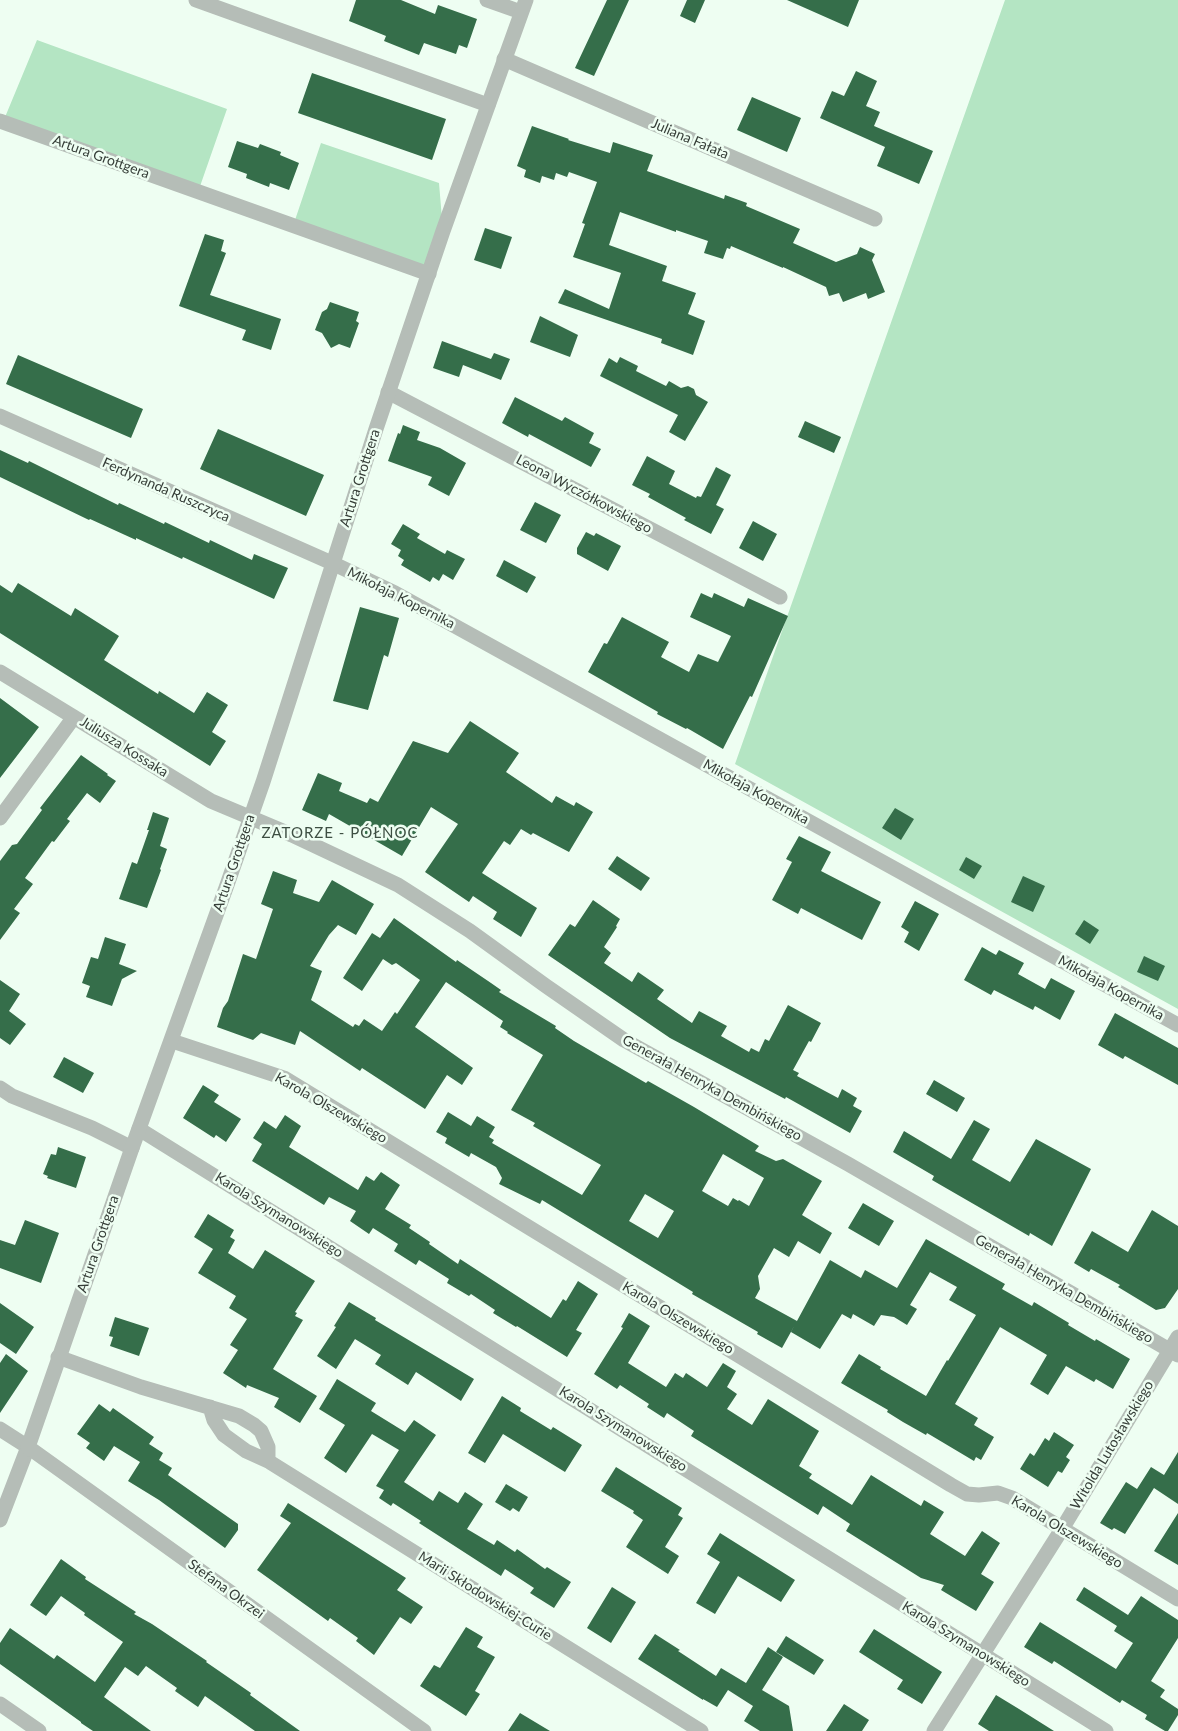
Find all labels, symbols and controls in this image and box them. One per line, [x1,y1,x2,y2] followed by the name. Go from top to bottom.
[649,115,731,163] street label: Juliana Fałata
[50,132,152,182] street label: Artura Grottgera
[336,427,384,529] street label: Artura Grottgera
[513,451,655,537] street label: Leona Wyczółkowskiego
[100,454,232,526] street label: Ferdynanda Ruszczyca
[344,564,458,632] street label: Mikołaja Kopernika
[77,713,171,781] street label: Juliusza Kossaka
[700,756,812,828] street label: Mikołaja Kopernika
[210,812,258,914] street label: Artura Grottgera
[259,824,421,842] district label: ZATORZE - PÓŁNOC
[1055,952,1167,1024] street label: Mikołaja Kopernika
[619,1032,805,1144] street label: Generała Henryka Dembińskiego
[272,1069,390,1147] street label: Karola Olszewskiego
[212,1169,346,1261] street label: Karola Szymanowskiego
[74,1193,122,1295] street label: Artura Grottgera
[972,1231,1156,1347] street label: Generała Henryka Dembińskiego
[619,1278,737,1358] street label: Karola Olszewskiego
[1067,1378,1157,1512] street label: Witolda Lutosławskiego
[556,1383,690,1475] street label: Karola Szymanowskiego
[1008,1492,1126,1572] street label: Karola Olszewskiego
[415,1548,555,1644] street label: Marii Skłodowskiej-Curie
[185,1556,267,1622] street label: Stefana Okrzei
[899,1598,1033,1690] street label: Karola Szymanowskiego

